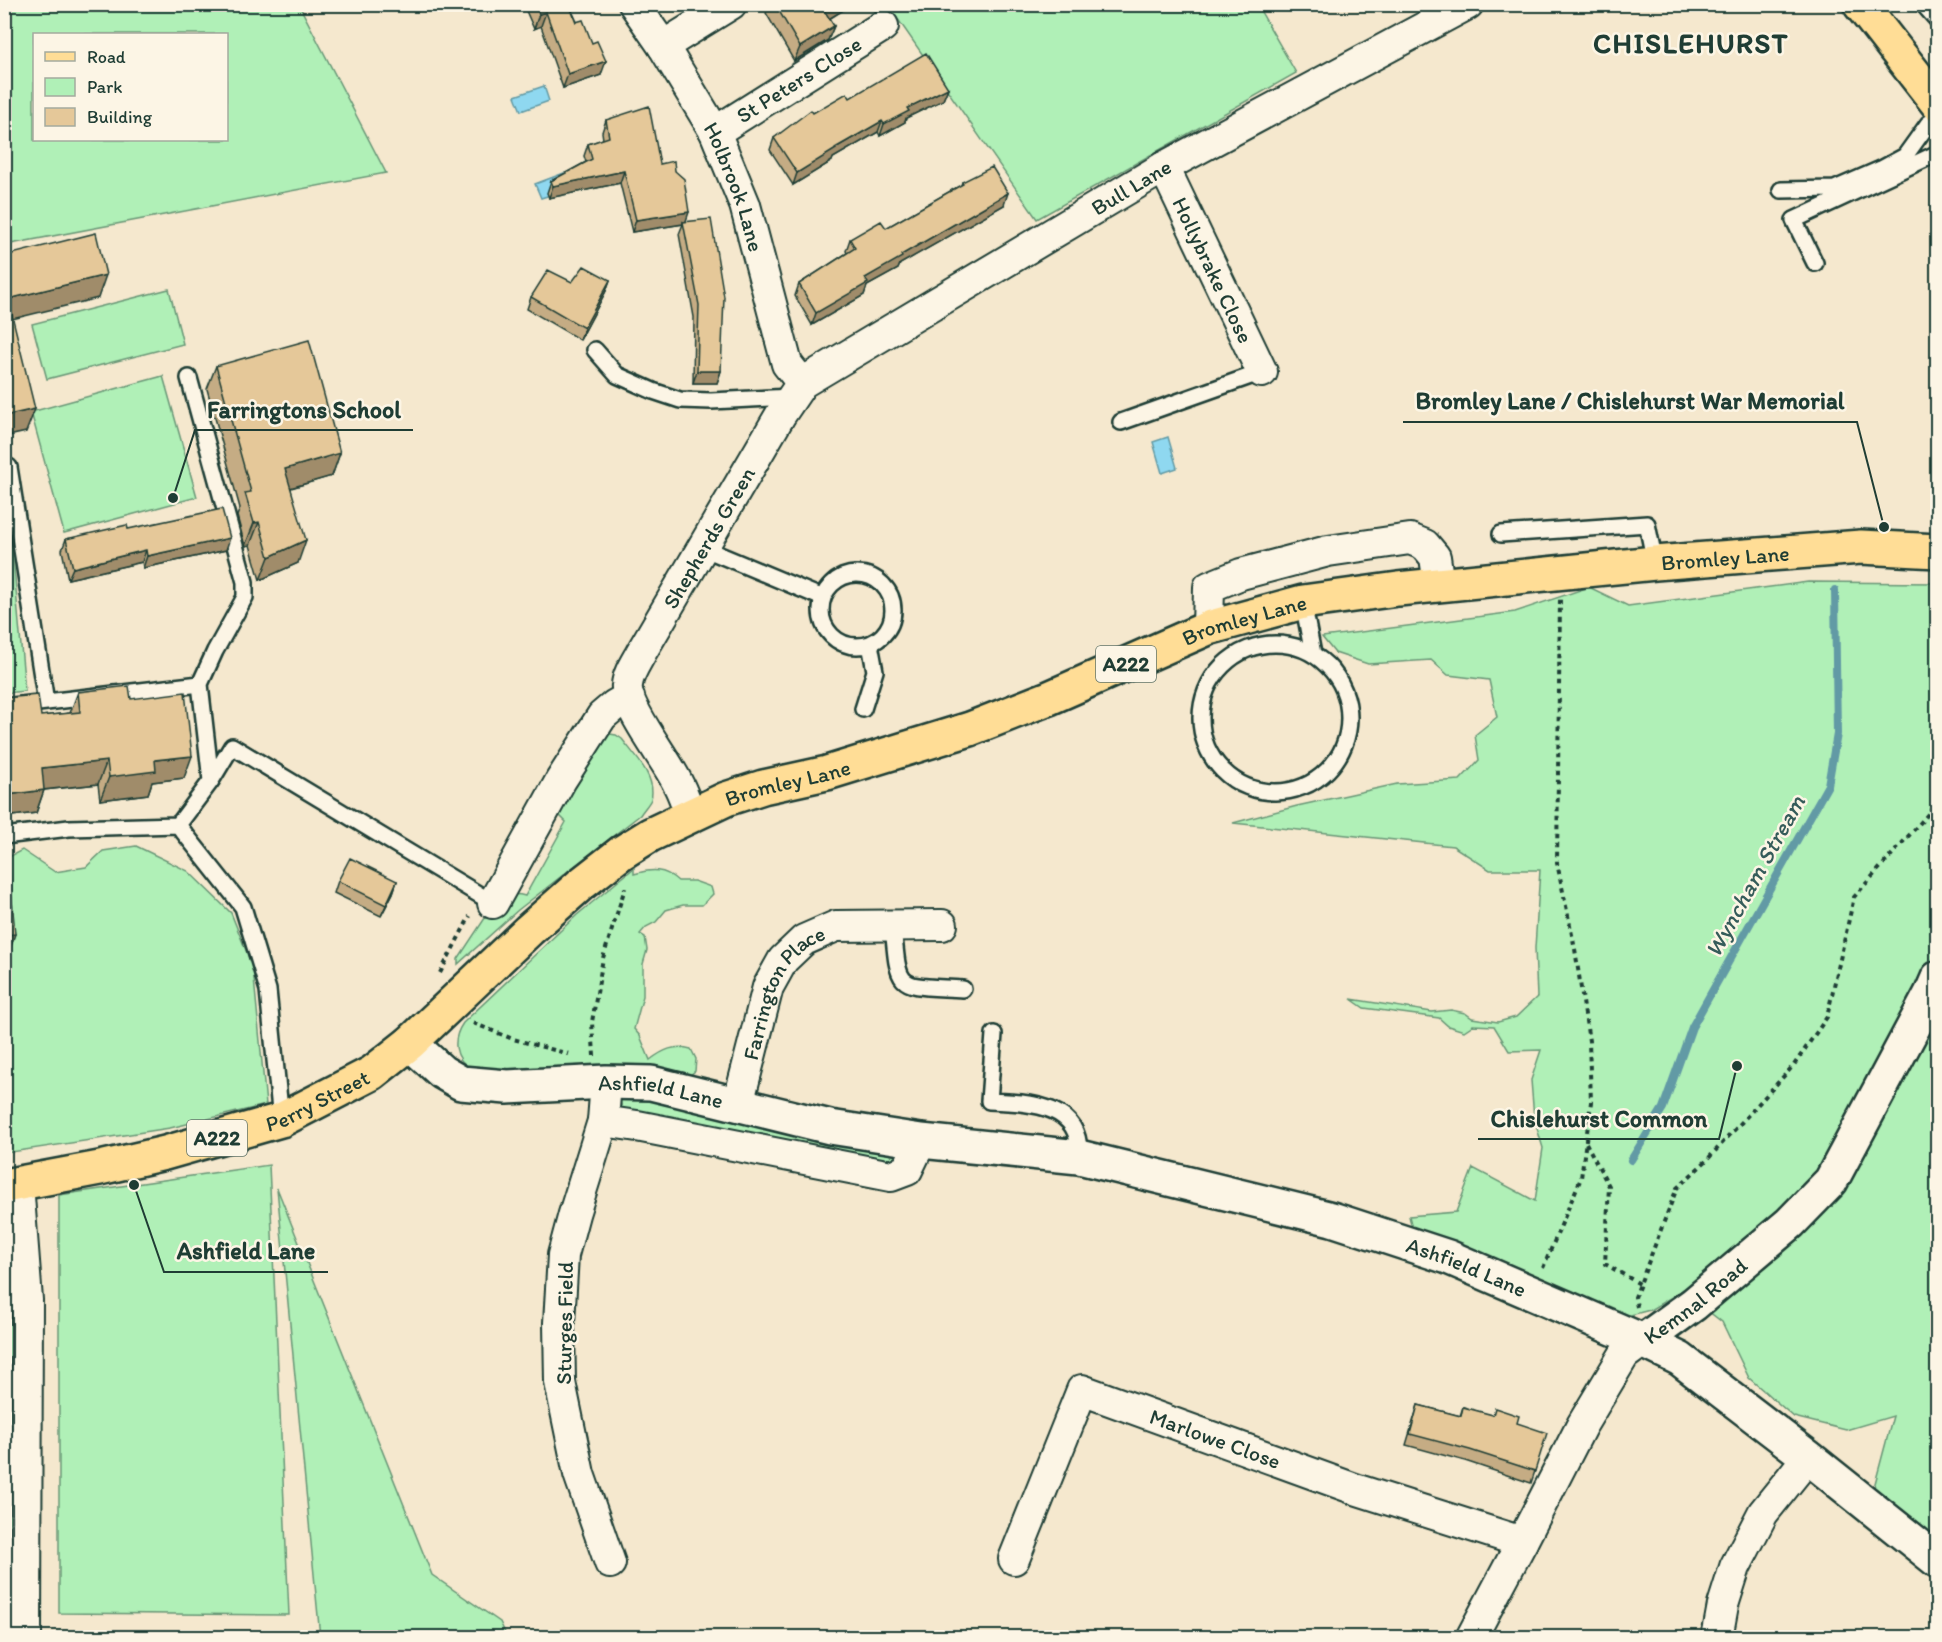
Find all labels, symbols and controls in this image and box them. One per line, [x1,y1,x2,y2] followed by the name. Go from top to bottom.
[1593,26,1789,60] district label: CHISLEHURST
[731,30,867,129] street label: St Peters Close
[33,33,228,141] legend
[87,46,126,68] text: Road
[87,76,122,98] text: Park
[87,106,153,128] text: Building
[698,117,770,255] street label: Holbrook Lane
[1086,153,1176,221] street label: Bull Lane
[1166,193,1259,348] street label: Hollybrake Close
[1403,380,1857,422] callout: Bromley Lane / Chislehurst War Memorial
[1415,386,1845,416] text: Bromley Lane / Chislehurst War Memorial
[195,388,413,430] callout: Farringtons School
[207,395,401,425] text: Farringtons School
[657,462,761,614] street label: Shepherds Green
[1660,540,1791,576] street label: Bromley Lane
[1178,589,1310,652] street label: Bromley Lane
[1096,646,1156,682] road number: A222
[721,754,854,812] street label: Bromley Lane
[1698,789,1811,962] water label: Wyncham Stream
[737,920,829,1063] street label: Farrington Place
[263,1064,374,1138] street label: Perry Street
[597,1069,726,1114] street label: Ashfield Lane
[1478,1097,1719,1139] callout: Chislehurst Common
[1491,1104,1708,1133] text: Chislehurst Common
[187,1120,247,1156] road number: A222
[164,1230,328,1272] callout: Ashfield Lane
[1403,1231,1531,1303] street label: Ashfield Lane
[176,1236,315,1265] text: Ashfield Lane
[1638,1252,1753,1350] street label: Kemnal Road
[550,1261,579,1385] street label: Sturges Field
[1146,1403,1284,1475] street label: Marlowe Close

